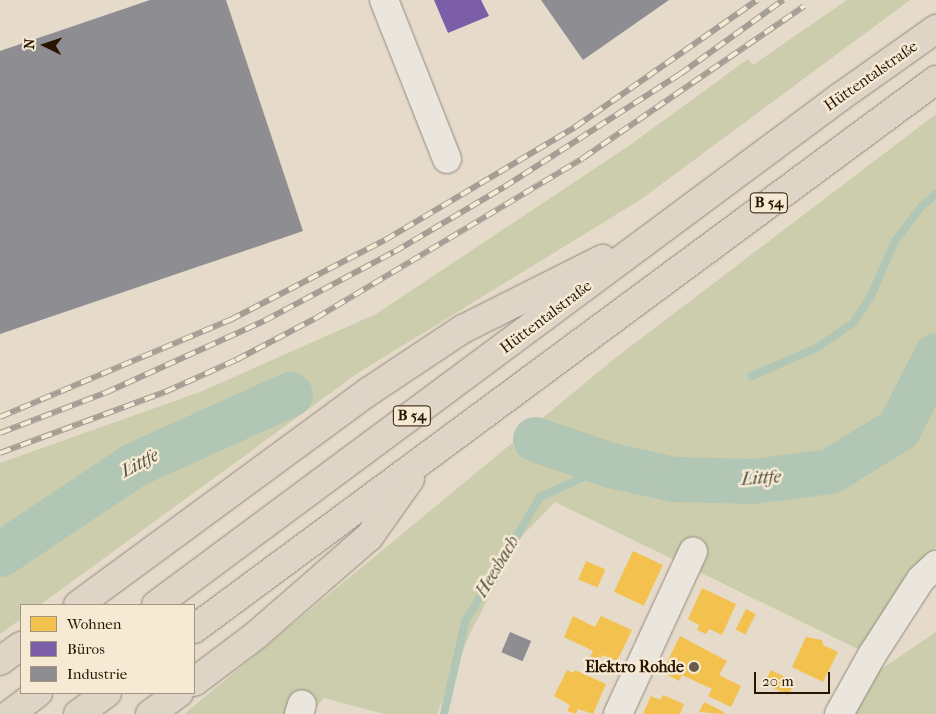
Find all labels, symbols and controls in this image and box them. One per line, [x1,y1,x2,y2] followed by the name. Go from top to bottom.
[20,20,70,70] north arrow
[820,37,922,115] street label: Hüttentalstraße
[21,38,38,50] text: N
[749,190,789,216] road number: B 54
[496,276,596,358] street label: Hüttentalstraße
[392,404,432,428] road number: B 54
[117,445,163,483] water label: Littfe
[740,467,782,491] water label: Littfe
[471,532,525,602] water label: Heesbach
[20,604,195,694] legend
[67,615,121,633] text: Wohnen
[67,640,105,658] text: Büros
[585,657,684,677] place label: Elektro Rohde
[688,661,700,673] marker: Elektro Rohde
[756,662,832,694] scale bar
[67,665,127,683] text: Industrie
[762,672,794,690] text: 20 m

